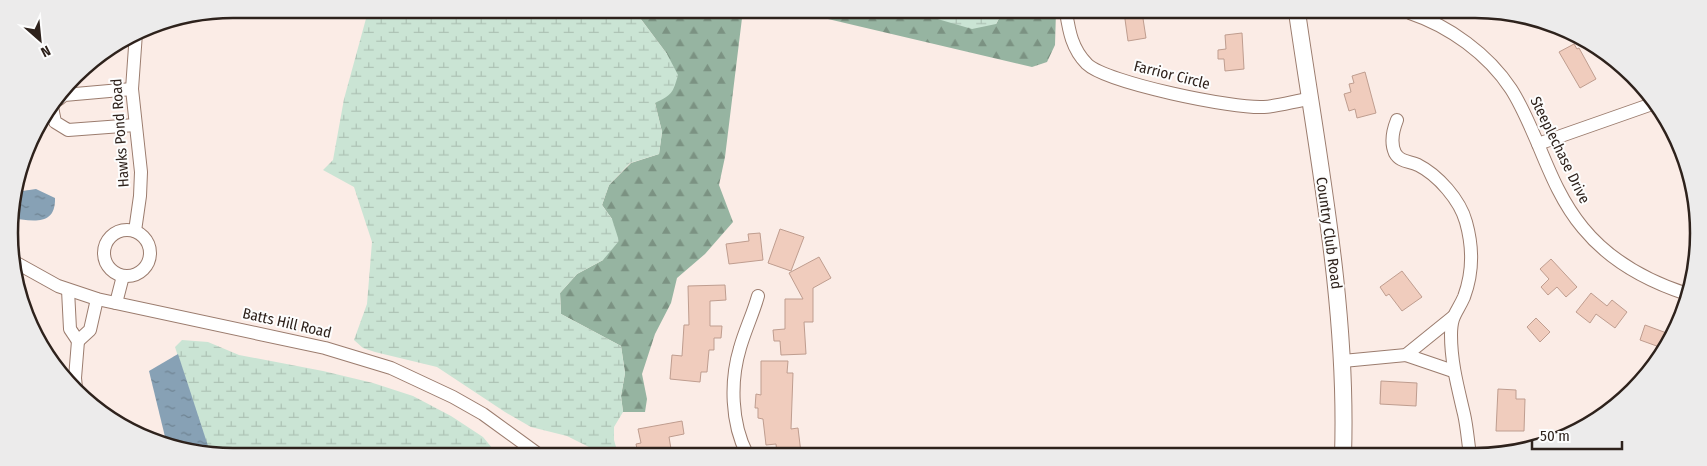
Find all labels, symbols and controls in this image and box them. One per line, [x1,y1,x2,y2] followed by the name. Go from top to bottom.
[15,15,65,65] north arrow
[38,42,53,61] text: N
[1132,57,1212,93] street label: Farrior Circle
[107,78,133,188] street label: Hawks Pond Road
[1526,94,1594,206] street label: Steeplechase Drive
[1312,176,1346,290] street label: Country Club Road
[241,304,333,342] street label: Batts Hill Road
[1532,418,1622,450] scale bar
[1540,427,1570,445] text: 50 m

